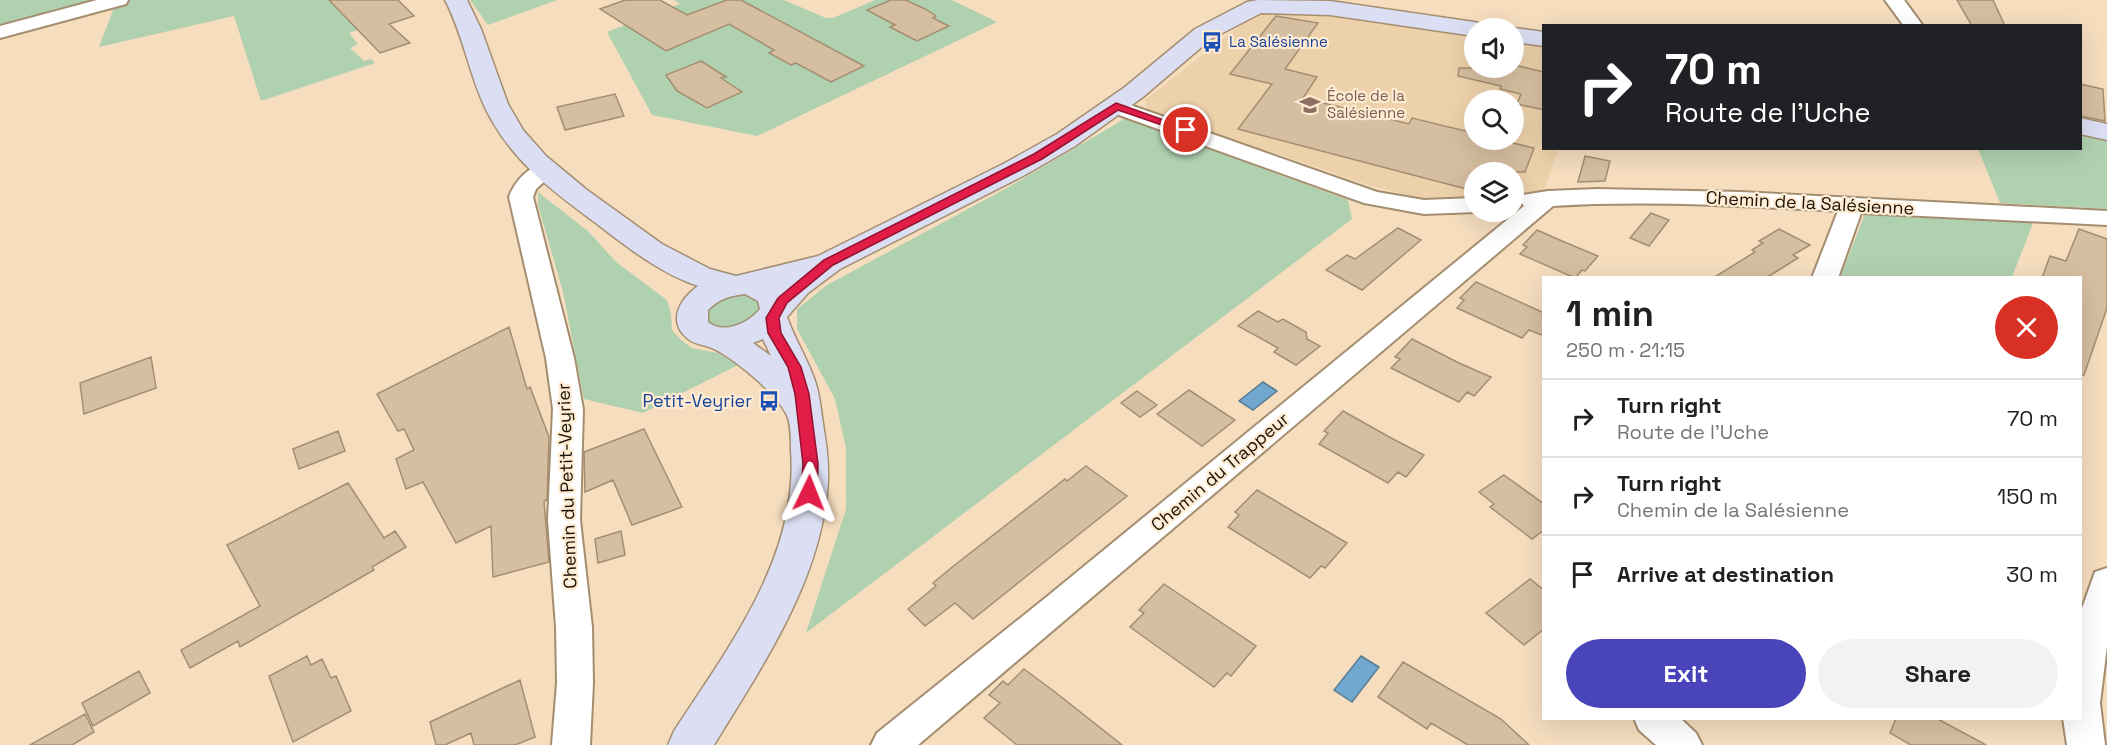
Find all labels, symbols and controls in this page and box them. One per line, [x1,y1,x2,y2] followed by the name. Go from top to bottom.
[1464,18,1524,222] map controls
[1464,18,1524,78] button: sound
[1200,30,1224,54] bus stop icon: La Salésienne
[1229,32,1328,51] place label: La Salésienne
[1665,43,1762,96] text: 70 m
[1566,48,1644,126] icon: right
[1327,86,1405,122] place label: École de la Salésienne
[1464,90,1524,150] button: search
[1298,93,1322,117] school or university icon: École de la Salésienne
[1665,95,1870,130] text: Route de l'Uche
[1160,104,1211,155] pin
[1169,113,1202,146] icon: arrive
[1464,162,1524,222] button: layers
[1705,186,1915,219] street label: Chemin de la Salésienne
[1566,291,1654,337] text: 1 min
[1995,296,2058,359] button: close
[1566,337,1685,363] text: 250 m · 21:15
[551,383,582,589] street label: Chemin du Petit-Veyrier
[642,389,752,412] place label: Petit-Veyrier
[757,389,781,413] bus stop icon: Petit-Veyrier
[1617,391,1722,419] text: Turn right
[1566,402,1599,435] icon: right
[2007,404,2058,432] text: 70 m
[1146,407,1294,536] street label: Chemin du Trappeur
[1617,419,1769,445] text: Route de l'Uche
[777,461,841,525] position arrow
[1617,469,1722,497] text: Turn right
[1566,480,1599,513] icon: right
[1997,482,2058,510] text: 150 m
[1617,497,1849,523] text: Chemin de la Salésienne
[1566,558,1599,591] icon: arrive
[1617,560,1834,588] text: Arrive at destination
[2006,560,2058,588] text: 30 m
[1566,639,1806,708] button: Exit
[1818,639,2058,708] button: Share

